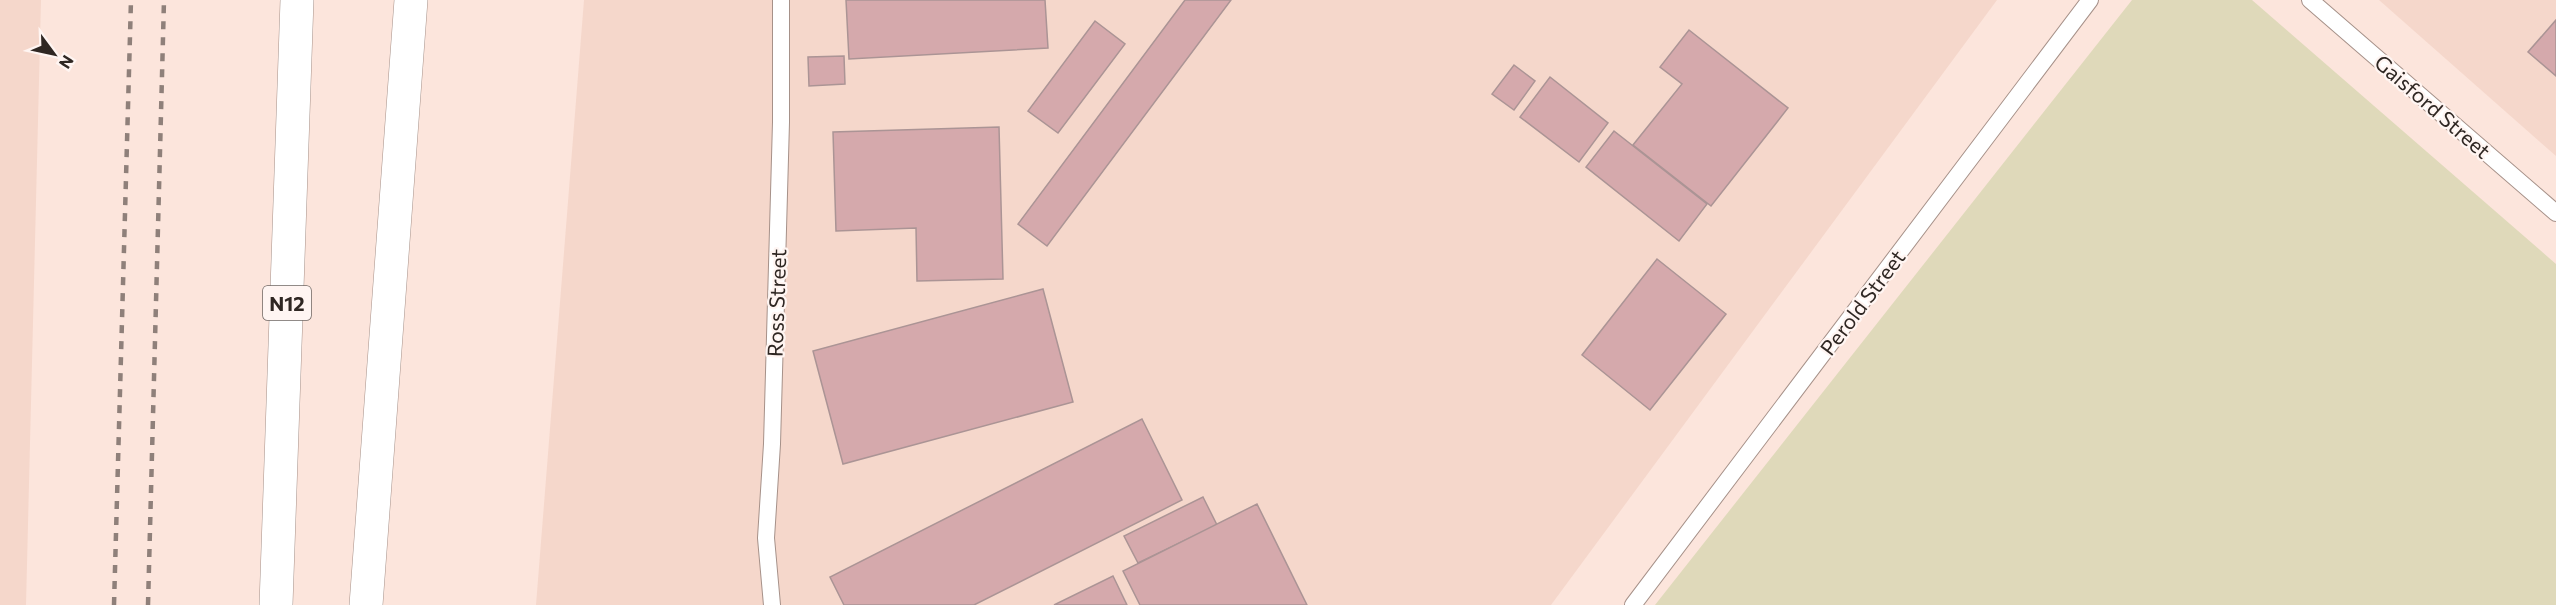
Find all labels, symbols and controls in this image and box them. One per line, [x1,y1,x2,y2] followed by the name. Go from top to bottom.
[24,24,84,84] north arrow
[2370,49,2496,163] street label: Gaisford Street
[56,52,78,73] text: N
[1814,244,1910,360] street label: Perold Street
[762,249,790,357] street label: Ross Street
[263,286,311,320] road number: N12

